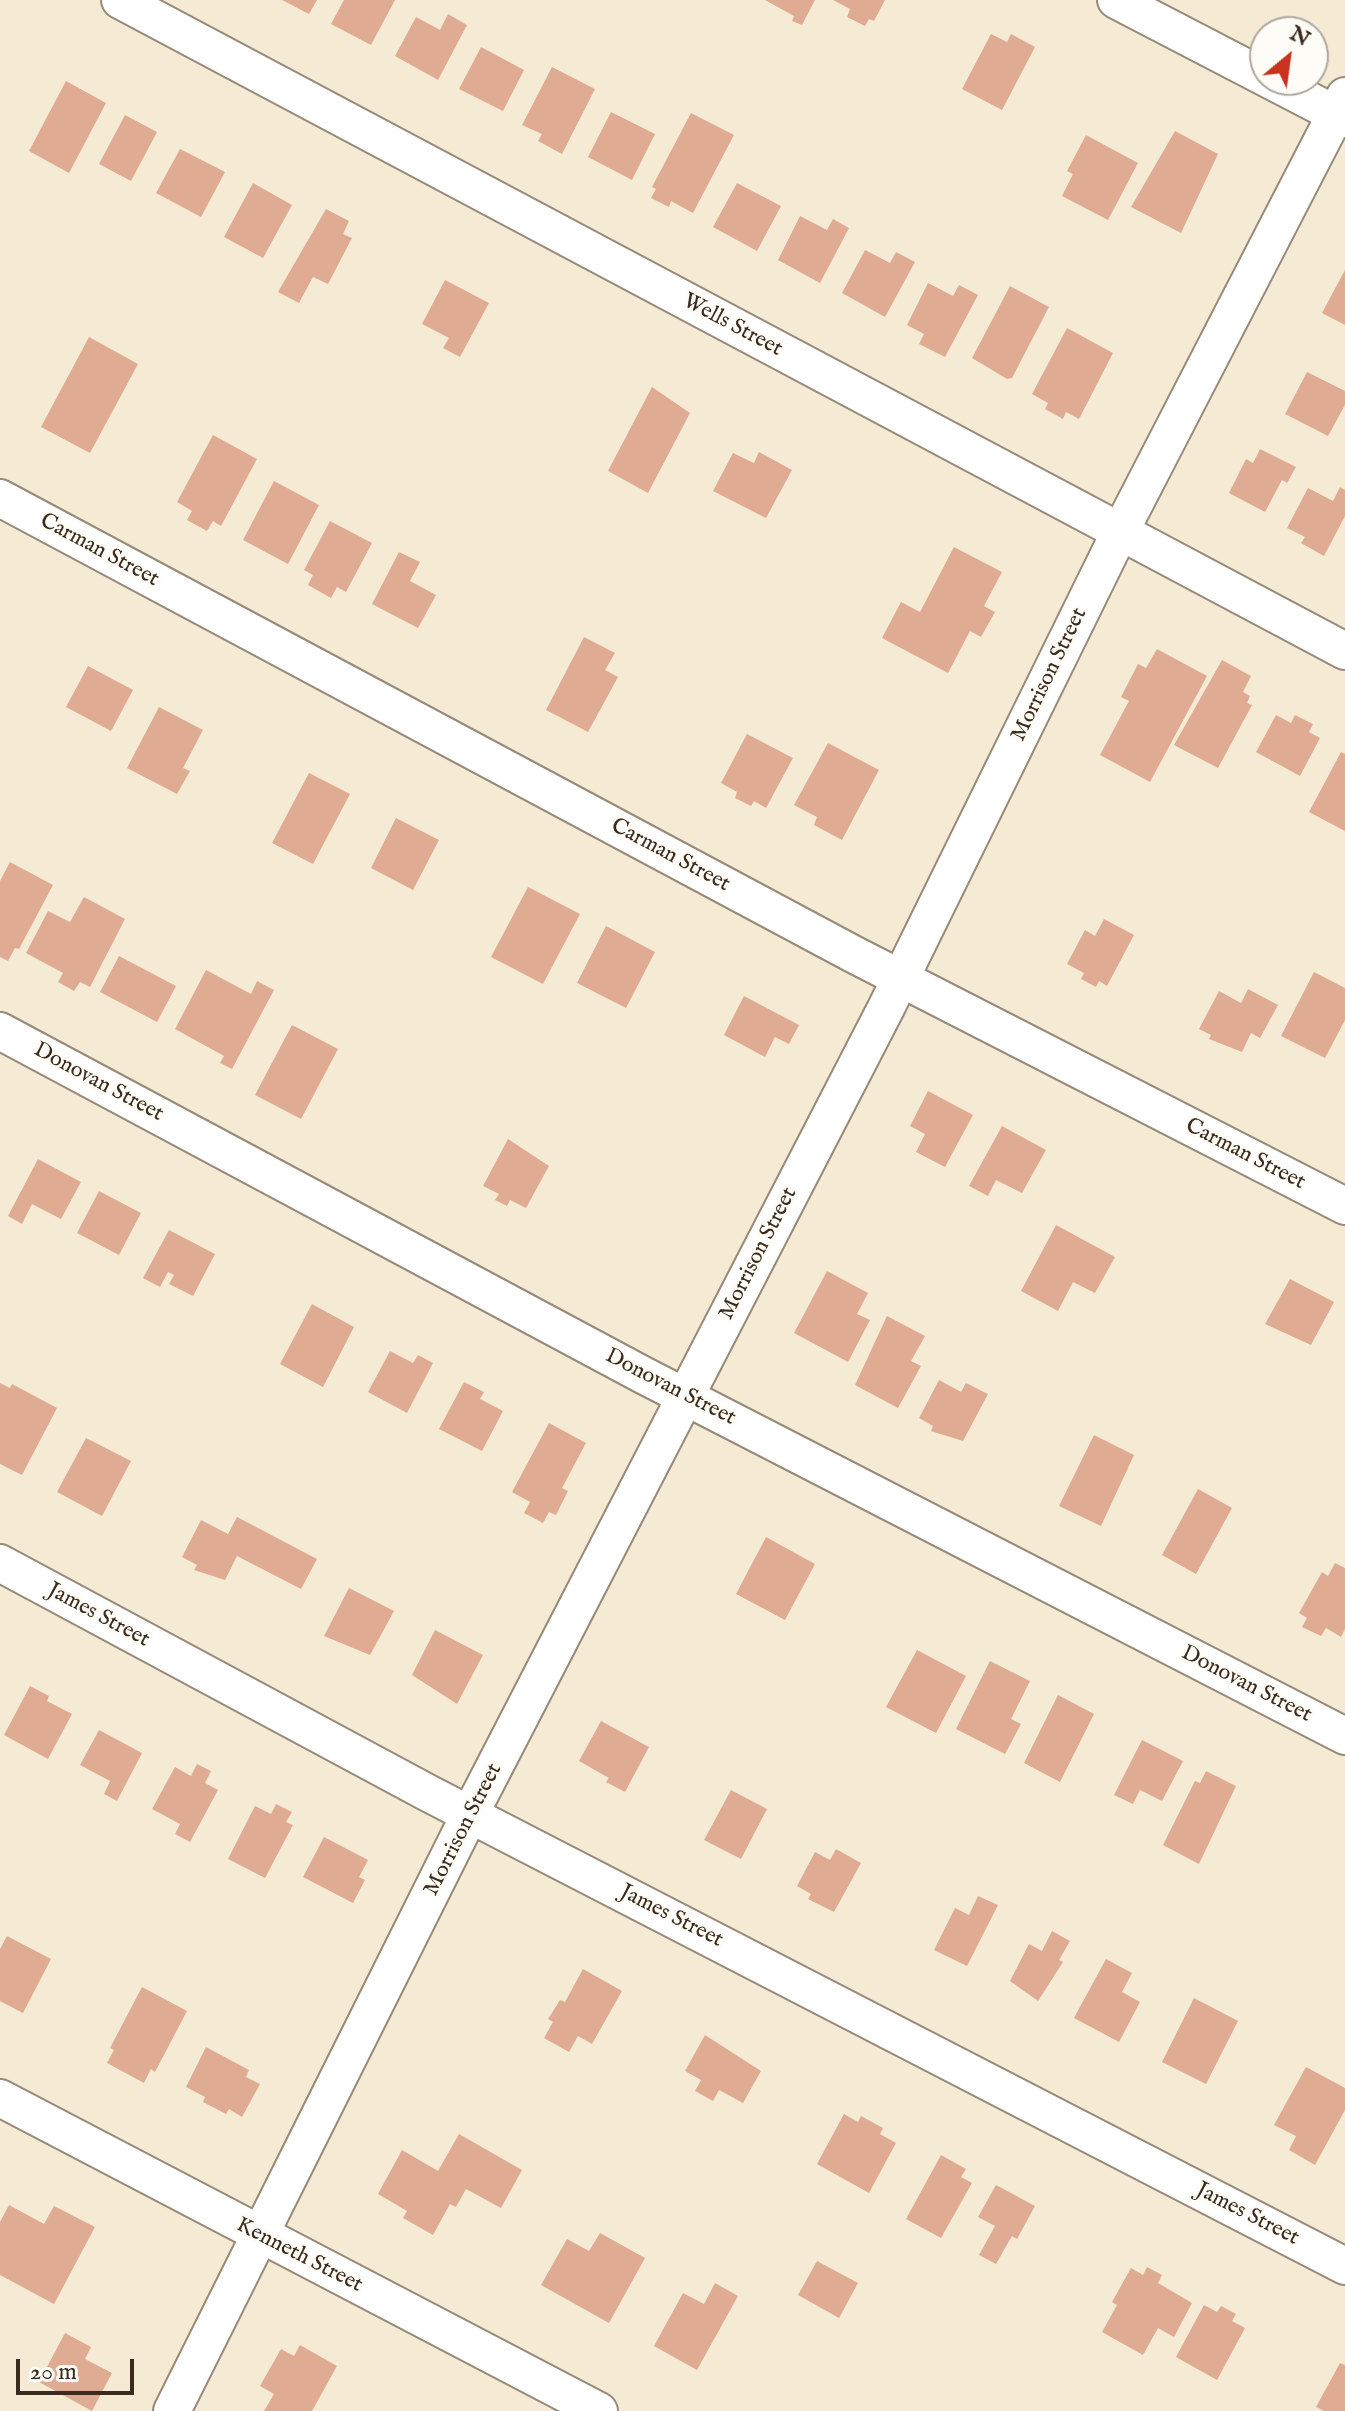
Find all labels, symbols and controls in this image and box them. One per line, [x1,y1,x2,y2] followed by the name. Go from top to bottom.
[1249,16,1329,96] north arrow
[1285,20,1315,54] text: N
[678,289,786,363] street label: Wells Street
[35,509,163,593] street label: Carman Street
[1006,604,1094,746] street label: Morrison Street
[606,814,734,898] street label: Carman Street
[29,1038,167,1128] street label: Donovan Street
[1181,1114,1309,1196] street label: Carman Street
[714,1183,804,1325] street label: Morrison Street
[600,1344,740,1432] street label: Donovan Street
[42,1578,154,1654] street label: James Street
[1176,1641,1316,1729] street label: Donovan Street
[419,1759,509,1901] street label: Morrison Street
[615,1880,727,1954] street label: James Street
[1191,2178,1303,2252] street label: James Street
[231,2213,367,2299] street label: Kenneth Street
[20,2343,138,2393] scale bar
[30,2357,77,2388] text: 20 m

